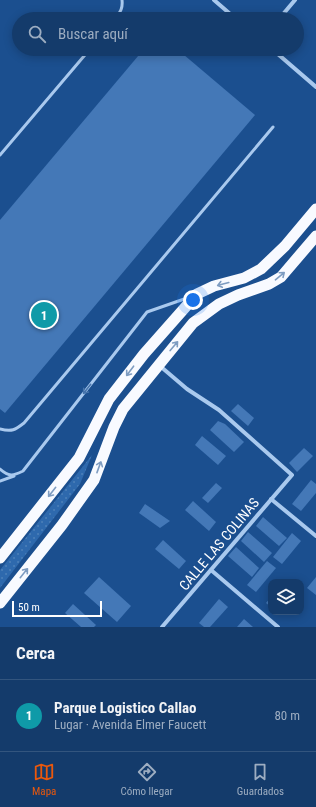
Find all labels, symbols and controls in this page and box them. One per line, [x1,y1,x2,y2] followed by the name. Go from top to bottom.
[12,12,304,56] search box
[26,23,48,45] icon: search
[58,25,128,43] text: Buscar aquí
[275,272,286,281] one-way arrow
[216,281,229,288] one-way arrow
[183,290,203,310] your location
[31,300,57,330] pin: 1
[170,341,179,352] one-way arrow
[126,366,134,377] one-way arrow
[83,383,91,394] one-way arrow
[96,461,103,474] one-way arrow
[48,486,57,497] one-way arrow
[176,495,262,593] street label: CALLE LAS COLINAS
[20,567,29,578] one-way arrow
[268,579,304,615] map controls
[268,579,304,615] button: layers
[12,599,102,618] scale bar
[18,601,40,614] text: 50 m
[16,643,55,663] text: Cerca
[54,699,197,717] text: Parque Logistico Callao
[26,708,32,723] text: 1
[274,708,300,723] text: 80 m
[54,717,206,732] text: Lugar · Avenida Elmer Faucett
[32,761,56,798] tab: Mapa
[120,761,173,798] tab: Cómo llegar
[237,761,284,798] tab: Guardados

